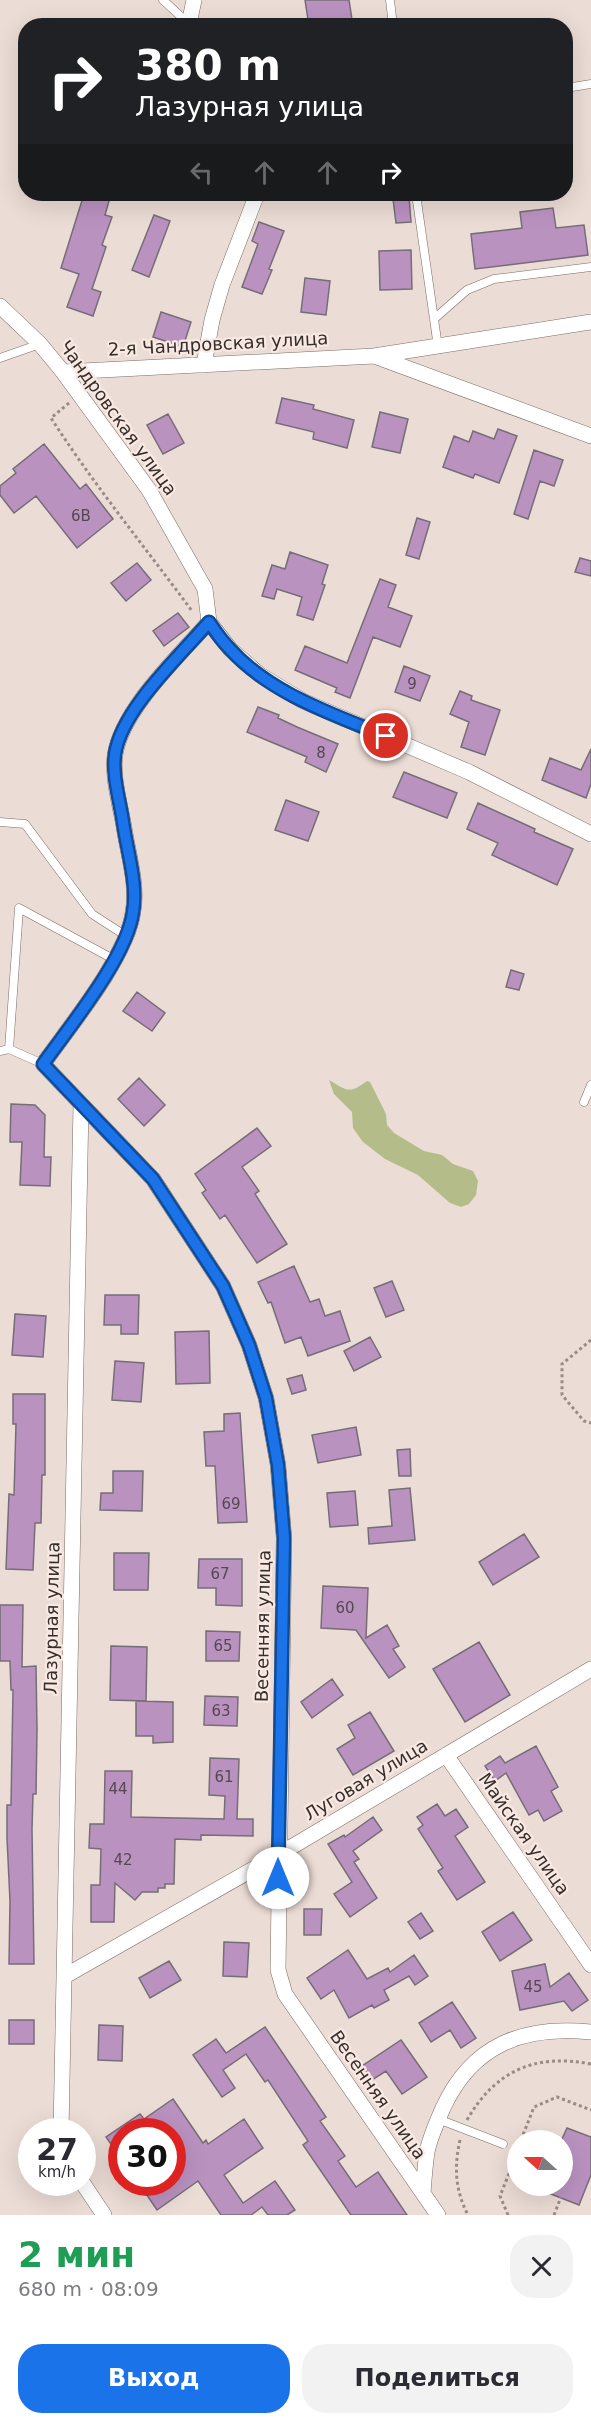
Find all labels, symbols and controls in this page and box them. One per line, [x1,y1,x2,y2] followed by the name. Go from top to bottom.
[135,41,281,90] text: 380 m
[36,42,114,120] icon: right
[135,91,364,122] text: Лазурная улица
[185,156,218,189] icon: left
[248,156,281,189] icon: ahead
[311,156,344,189] icon: ahead
[374,156,407,189] icon: right
[107,327,329,360] street label: 2-я Чандровская улица
[55,336,182,499] street label: Чандровская улица
[71,507,91,525] house number: 6В
[407,675,417,693] house number: 9
[360,710,411,761] pin
[369,719,402,752] icon: arrive
[316,744,326,762] house number: 8
[221,1495,241,1513] house number: 69
[40,1541,63,1695] street label: Лазурная улица
[251,1550,274,1702] street label: Весенняя улица
[210,1565,230,1583] house number: 67
[335,1599,355,1617] house number: 60
[213,1637,233,1655] house number: 65
[211,1702,231,1720] house number: 63
[300,1735,431,1825] street label: Луговая улица
[214,1768,234,1786] house number: 61
[475,1769,574,1899] street label: Майская улица
[108,1780,128,1798] house number: 44
[246,1846,310,1910] position arrow
[113,1851,133,1869] house number: 42
[523,1978,543,1996] house number: 45
[326,2026,431,2163] street label: Весенняя улица
[108,2118,186,2196] speed limit sign: 30
[507,2130,573,2196] north arrow
[507,2130,573,2196] map controls
[36,2132,78,2167] text: 27
[38,2163,76,2181] text: km/h
[18,2234,135,2275] text: 2 мин
[510,2235,573,2298] button: close
[18,2277,159,2301] text: 680 m · 08:09
[18,2344,290,2413] button: Выход
[302,2344,573,2413] button: Поделиться

